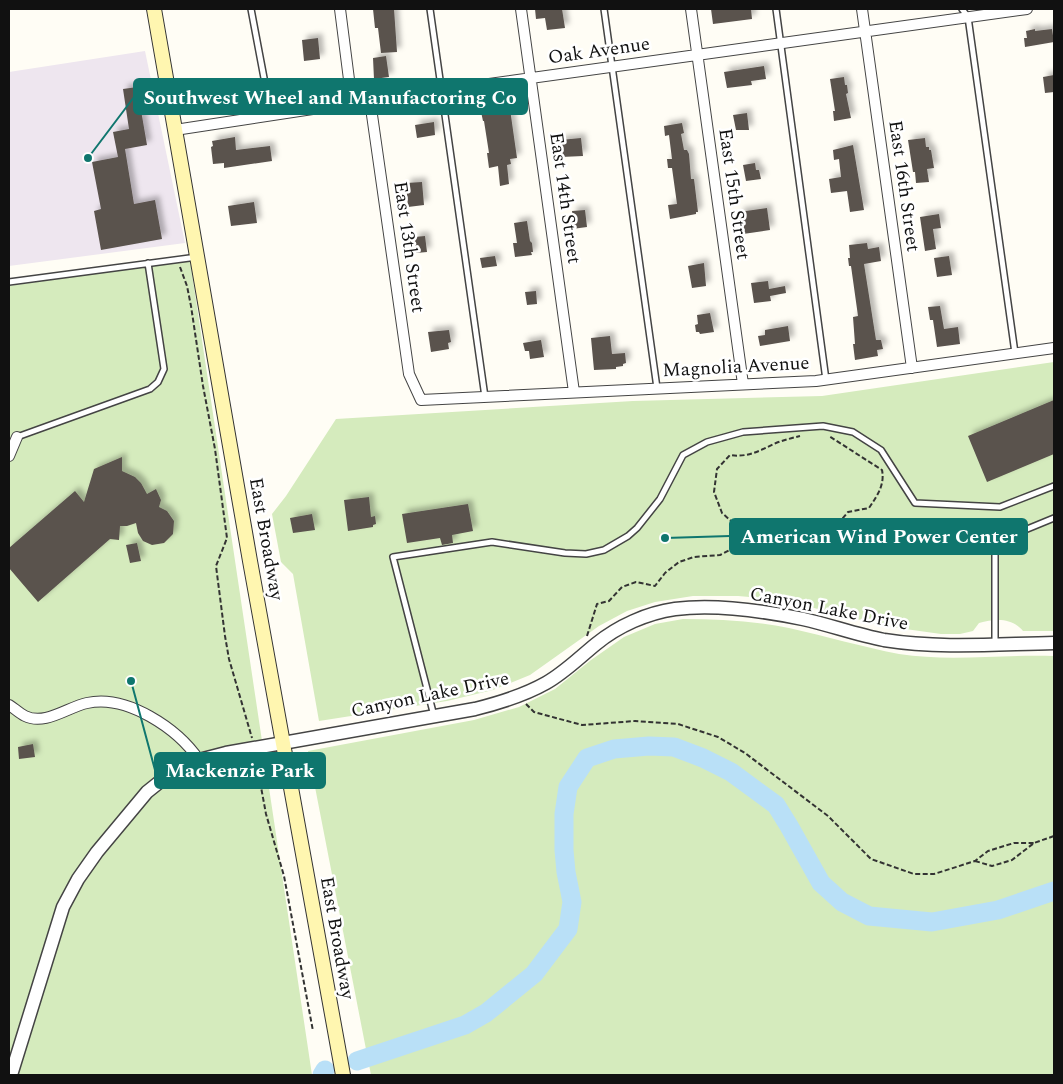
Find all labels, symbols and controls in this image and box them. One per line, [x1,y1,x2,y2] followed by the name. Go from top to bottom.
[546,30,652,72] street label: Oak Avenue
[134,79,527,114] callout: Southwest Wheel and Manufactoring Co
[143,83,517,113] text: Southwest Wheel and Manufactoring Co
[880,118,928,254] street label: East 16th Street
[710,126,758,262] street label: East 15th Street
[541,130,589,266] street label: East 14th Street
[385,179,433,315] street label: East 13th Street
[662,349,810,385] street label: Magnolia Avenue
[241,475,291,603] street label: East Broadway
[730,519,1027,554] callout: American Wind Power Center
[740,522,1018,552] text: American Wind Power Center
[747,579,911,639] street label: Canyon Lake Drive
[348,664,512,726] street label: Canyon Lake Drive
[155,753,325,788] callout: Mackenzie Park
[165,756,315,786] text: Mackenzie Park
[312,874,362,1002] street label: East Broadway

